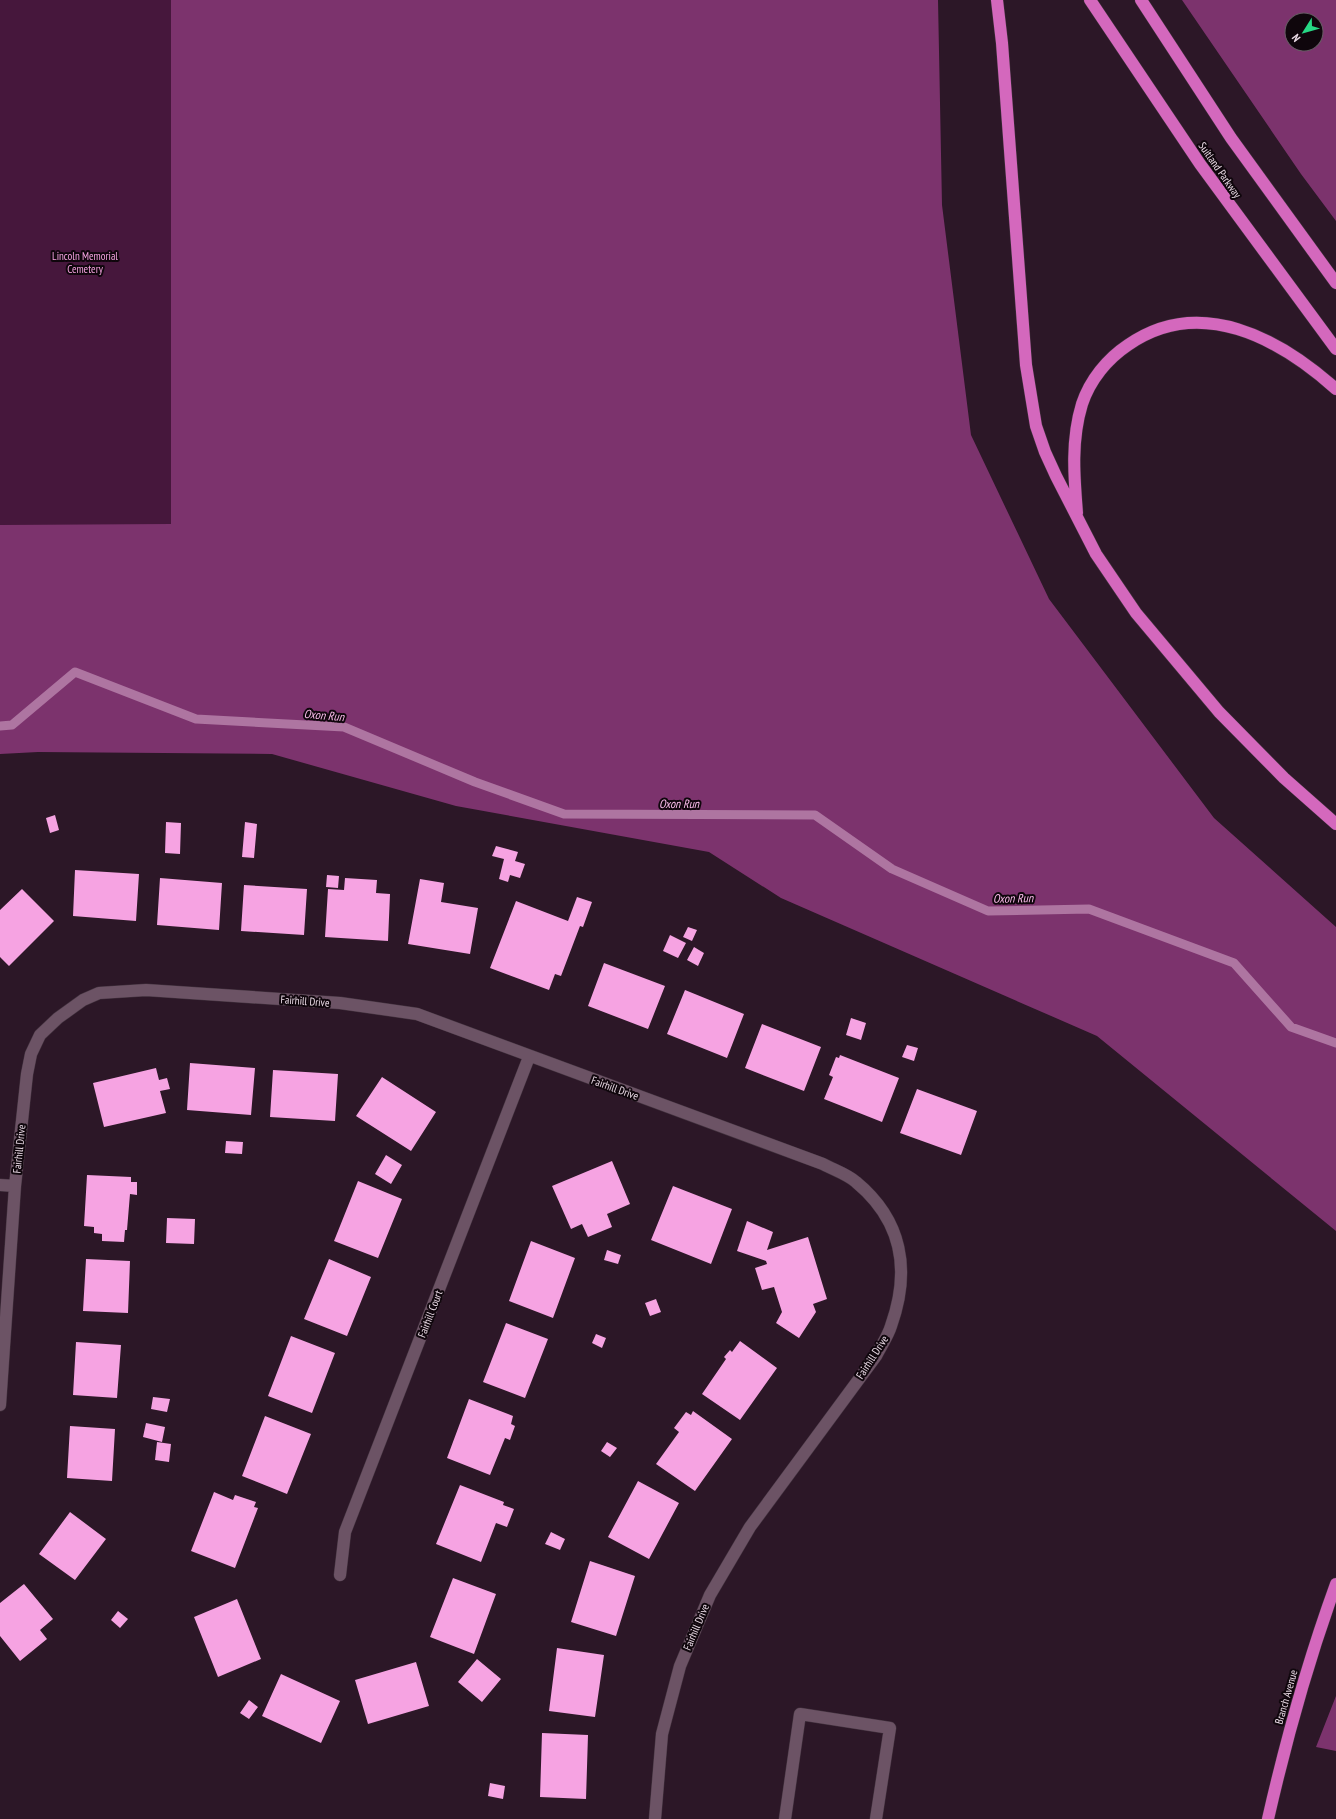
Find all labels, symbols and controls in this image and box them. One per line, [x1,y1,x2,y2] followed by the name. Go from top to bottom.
[1284,12,1324,52] north arrow
[1289,31,1303,45] text: N
[1196,139,1245,201] street label: Suitland Parkway
[52,249,118,276] park label: Lincoln Memorial Cemetery
[303,706,345,724] water label: Oxon Run
[659,796,700,811] water label: Oxon Run
[993,890,1034,906] water label: Oxon Run
[280,992,330,1010] street label: Fairhill Drive
[590,1073,641,1103] street label: Fairhill Drive
[9,1123,29,1174] street label: Fairhill Drive
[415,1288,445,1340] street label: Fairhill Court
[853,1332,891,1381] street label: Fairhill Drive
[680,1601,712,1652] street label: Fairhill Drive
[1272,1668,1301,1726] street label: Branch Avenue

